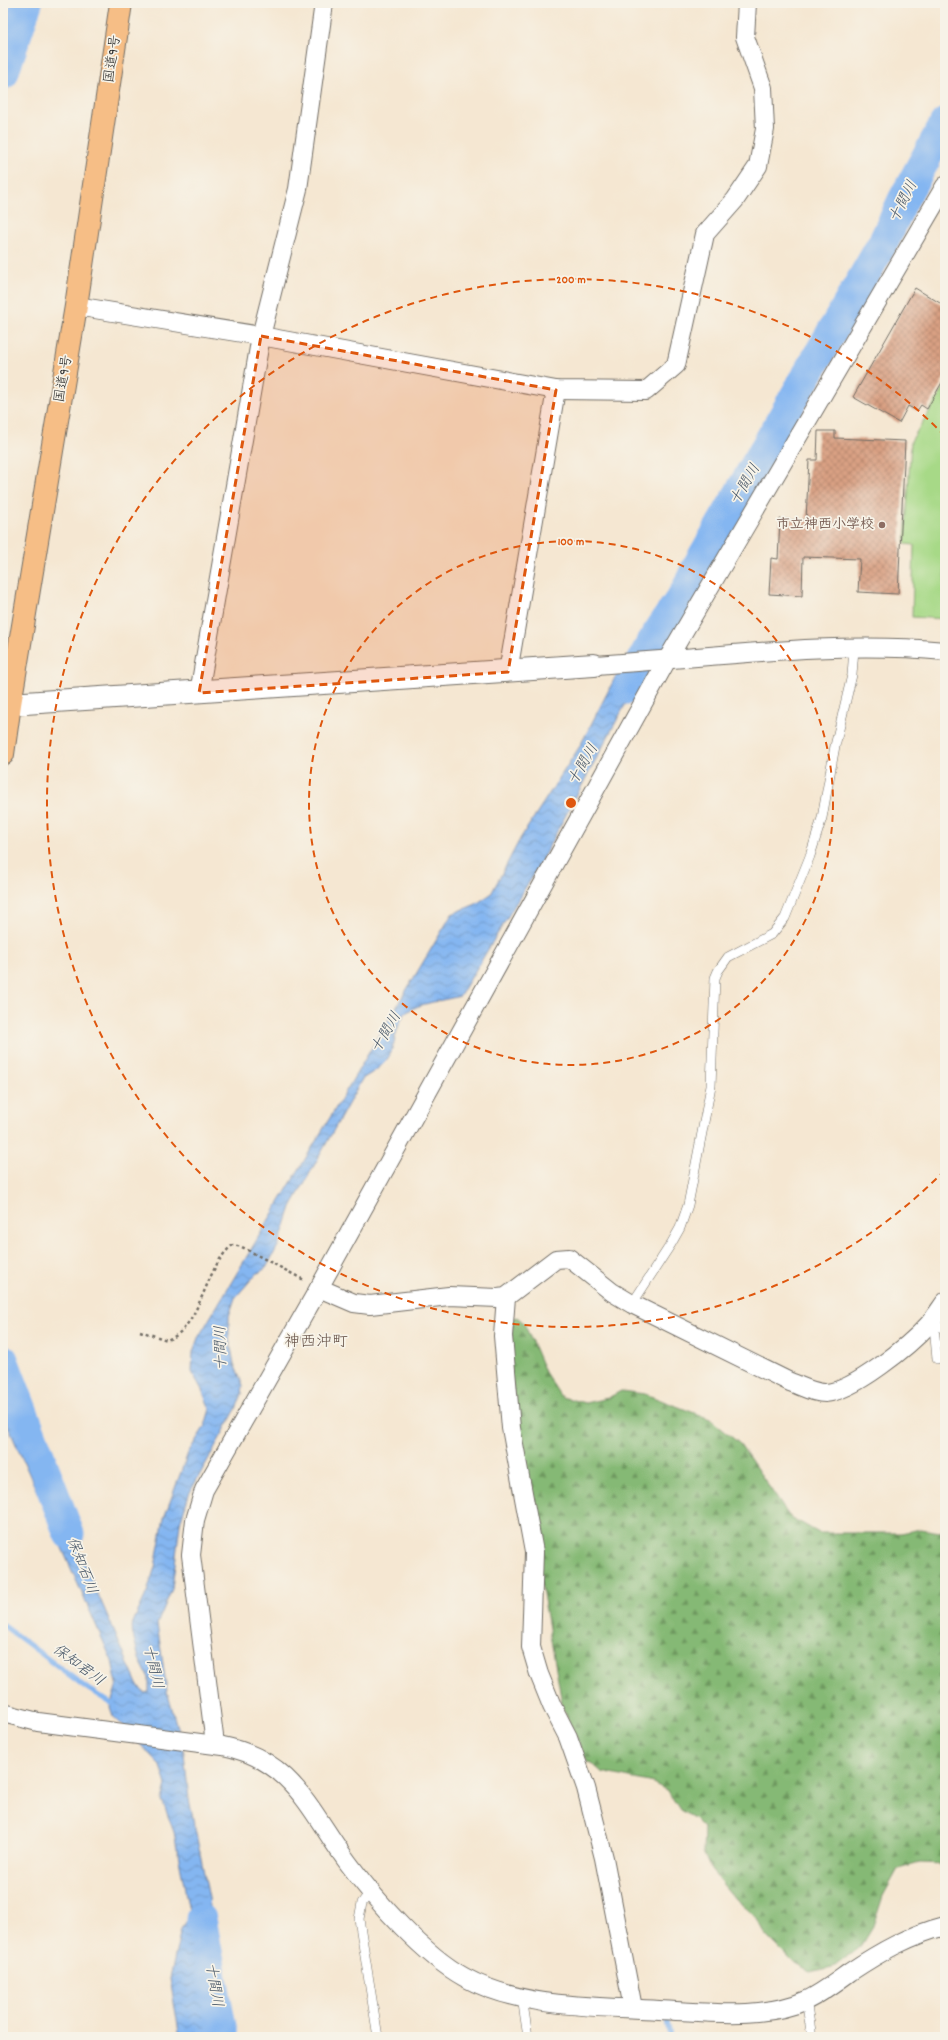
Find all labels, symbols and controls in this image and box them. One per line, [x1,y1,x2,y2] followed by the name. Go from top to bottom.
[100,34,126,84] street label: 国道9号
[884,177,924,227] water label: 十間川
[556,272,586,289] text: 200 m
[50,353,78,405] street label: 国道9号
[725,460,767,510] water label: 十間川
[776,515,874,535] place label: 市立神西小学校
[877,520,887,530] marker: 市立神西小学校
[558,534,584,551] text: 100 m
[563,740,605,790] water label: 十間川
[564,796,578,810] centre of rings
[366,1008,408,1058] water label: 十間川
[211,1325,233,1371] water label: 十間川
[284,1331,348,1354] district label: 神西沖町
[60,1534,102,1598] water label: 保知石川
[47,1639,109,1693] water label: 保知君川
[136,1643,168,1691] water label: 十間川
[198,1961,228,2009] water label: 十間川

